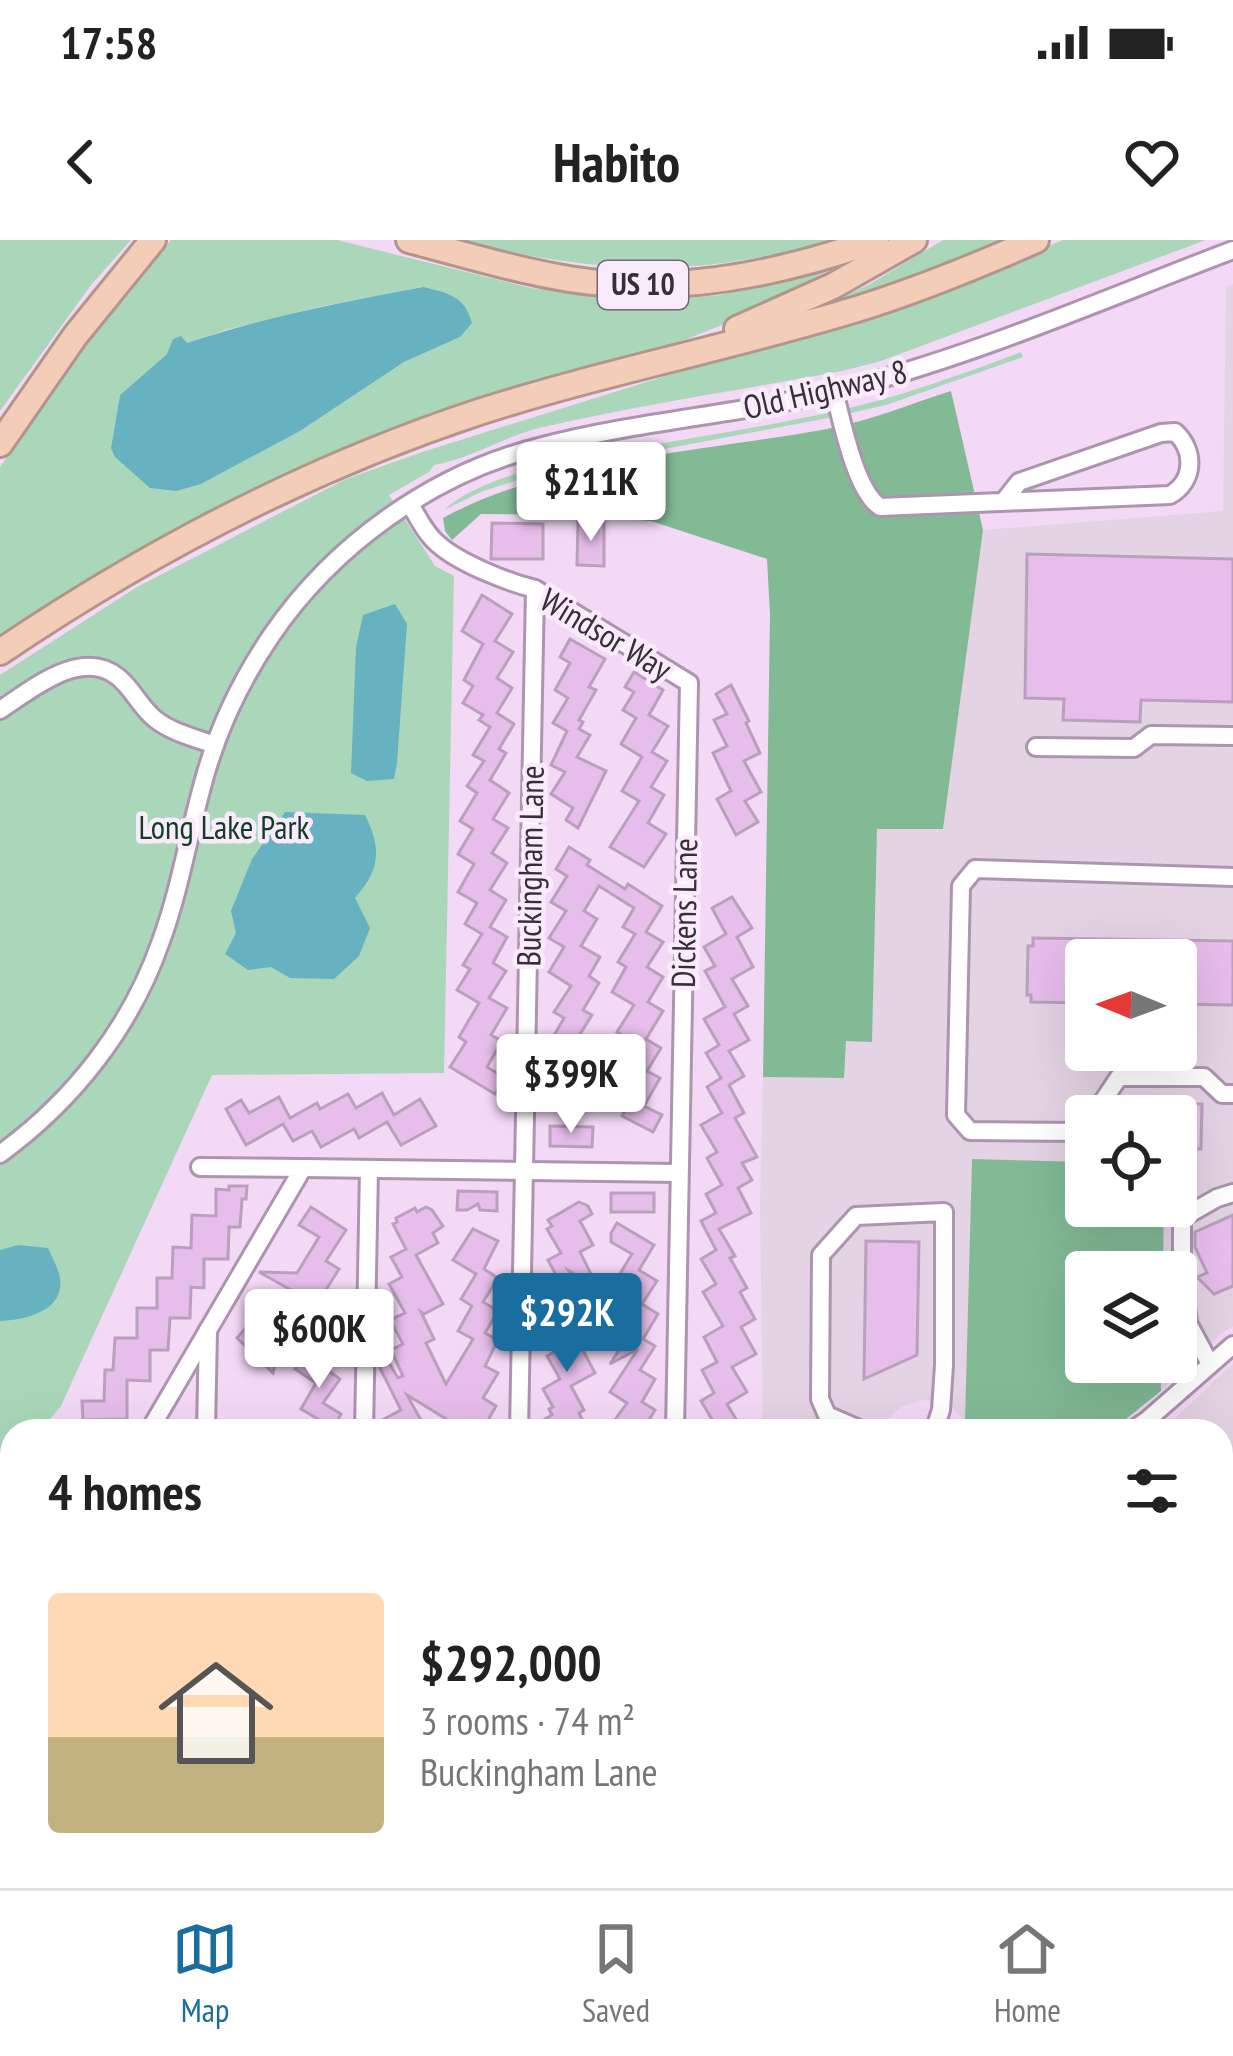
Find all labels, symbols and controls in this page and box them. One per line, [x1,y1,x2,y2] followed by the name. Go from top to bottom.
[60,13,157,71] text: 17:58
[553,127,680,197] text: Habito
[48,129,114,195] icon: back
[1119,129,1185,195] icon: heart
[598,261,688,309] road number: US 10
[739,349,911,428] street label: Old Highway 8
[507,442,675,544] pin: $211K
[544,455,638,506] text: $211K
[533,578,680,690] street label: Windsor Way
[506,765,553,967] street label: Buckingham Lane
[139,805,310,848] park label: Long Lake Park
[661,838,706,988] street label: Dickens Lane
[1065,939,1197,1071] north arrow
[1065,939,1197,1383] map controls
[487,1034,655,1136] pin: $399K
[524,1047,618,1098] text: $399K
[1065,1095,1197,1227] button: locate
[1065,1251,1197,1383] button: layers
[483,1273,651,1375] pin: $292K
[520,1286,614,1337] text: $292K
[235,1289,403,1391] pin: $600K
[272,1302,366,1353] text: $600K
[48,1458,202,1524] text: 4 homes
[1119,1458,1185,1524] icon: filters
[420,1629,602,1695] text: $292,000
[144,1641,288,1785] icon: home
[420,1695,635,1746] text: 3 rooms · 74 m²
[420,1746,658,1797] text: Buckingham Lane
[172,1916,238,2031] tab: Map
[582,1916,650,2031] tab: Saved
[994,1916,1061,2031] tab: Home

